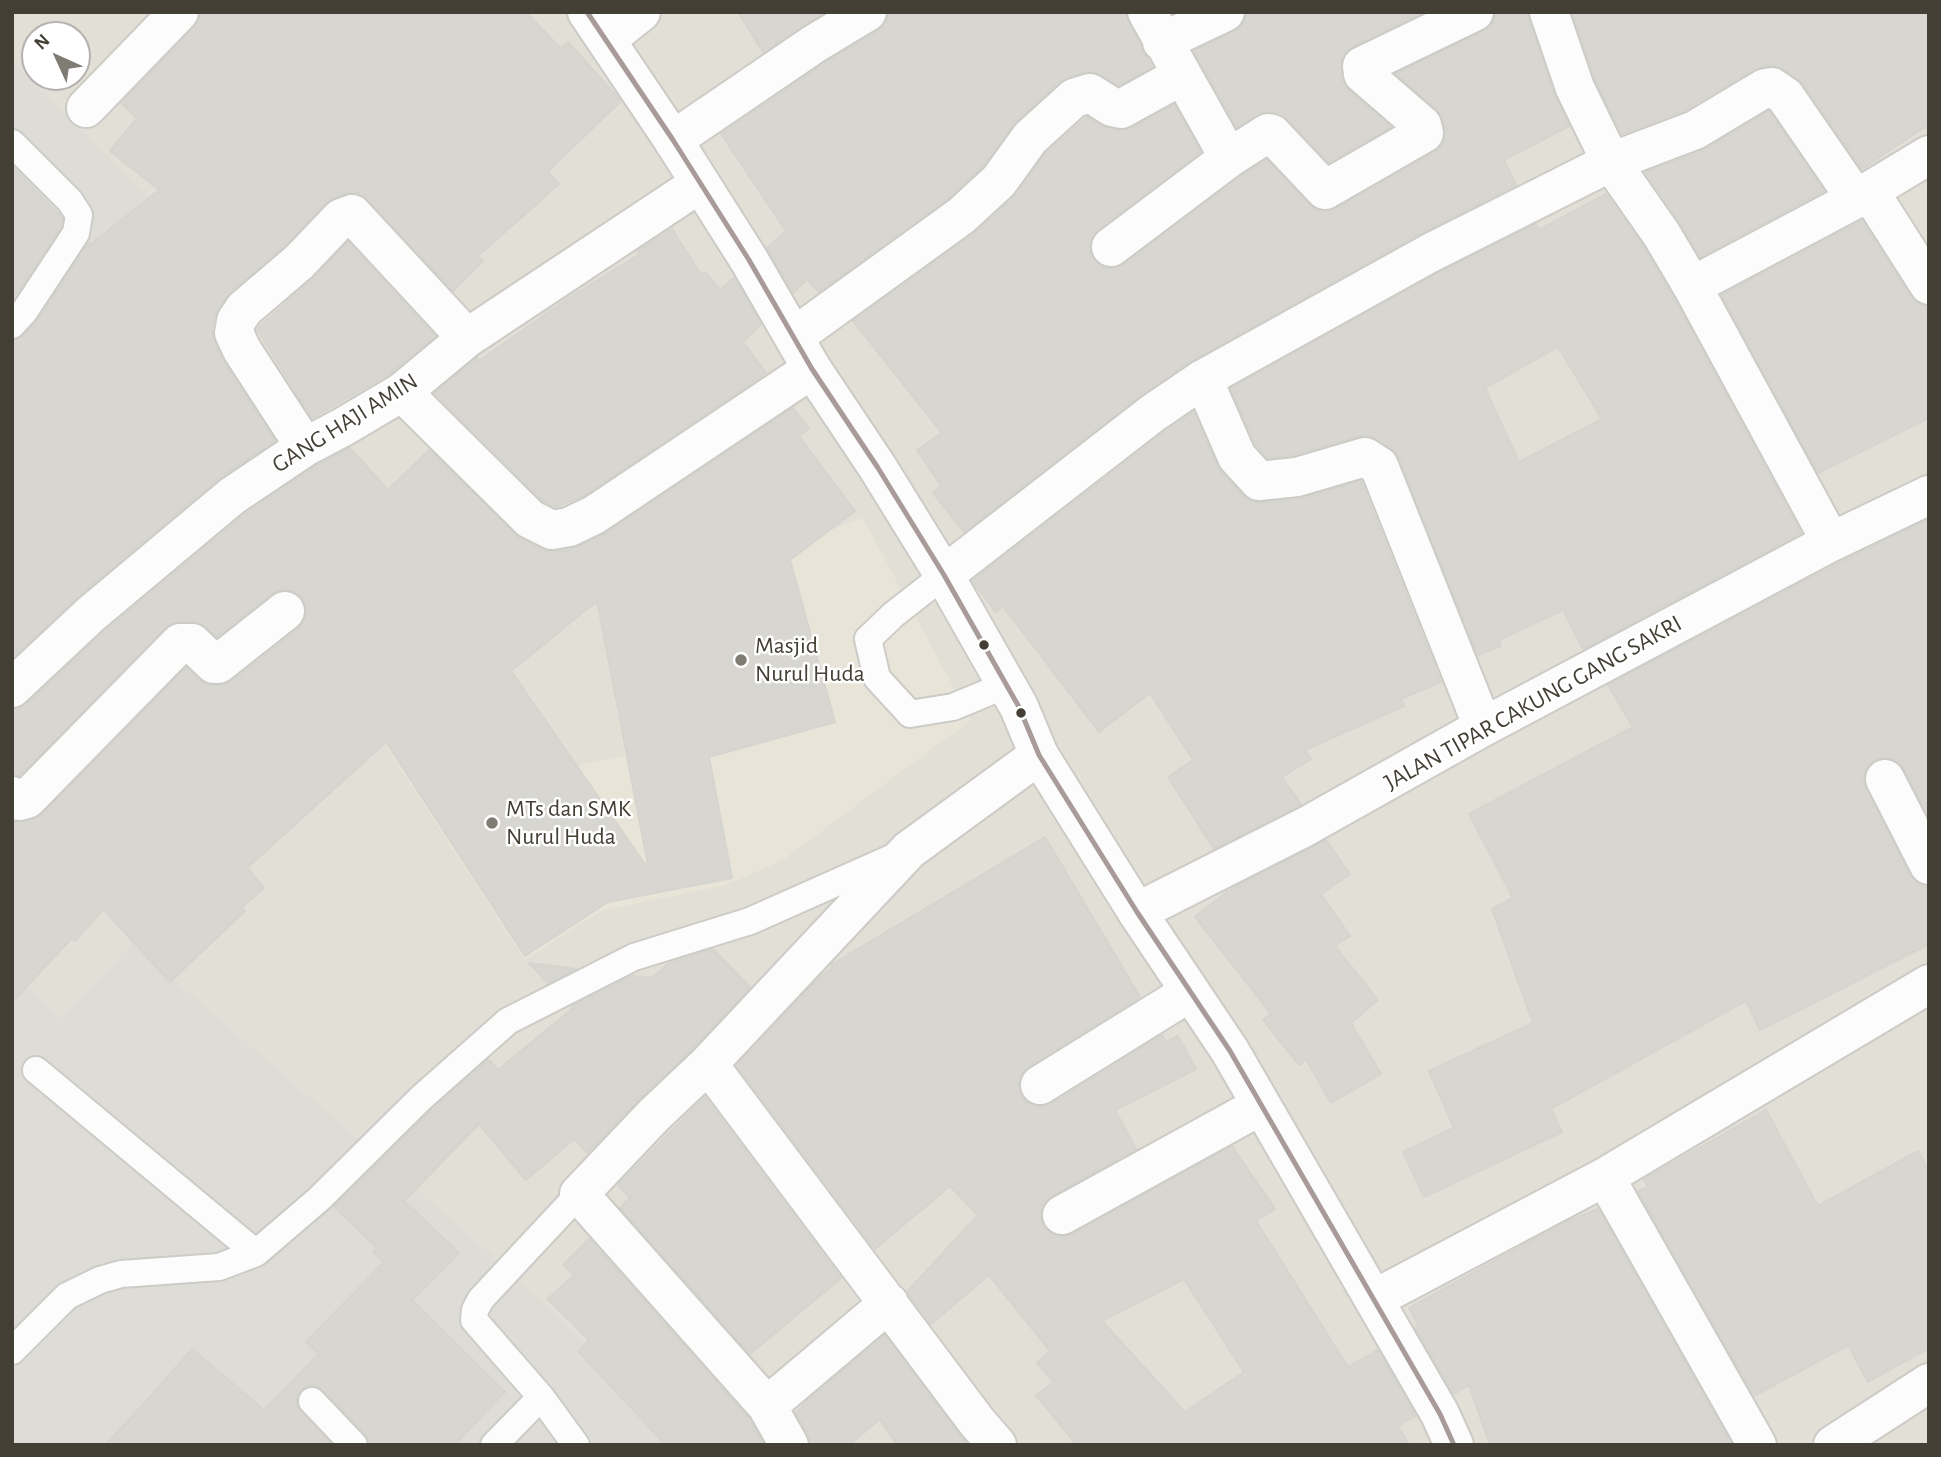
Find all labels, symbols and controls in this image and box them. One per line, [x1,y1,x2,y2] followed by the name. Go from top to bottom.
[21,21,91,91] north arrow
[31,31,54,54] text: N
[267,367,423,479] street label: GANG HAJI AMIN
[1379,609,1687,797] street label: JALAN TIPAR CAKUNG GANG SAKRI
[755,632,865,688] place label: Masjid Nurul Huda
[977,638,991,652] unlabelled marker
[733,652,749,668] marker: Masjid Nurul Huda
[1014,706,1028,720] unlabelled marker
[506,795,631,851] place label: MTs dan SMK Nurul Huda
[484,815,500,831] marker: MTs dan SMK Nurul Huda

